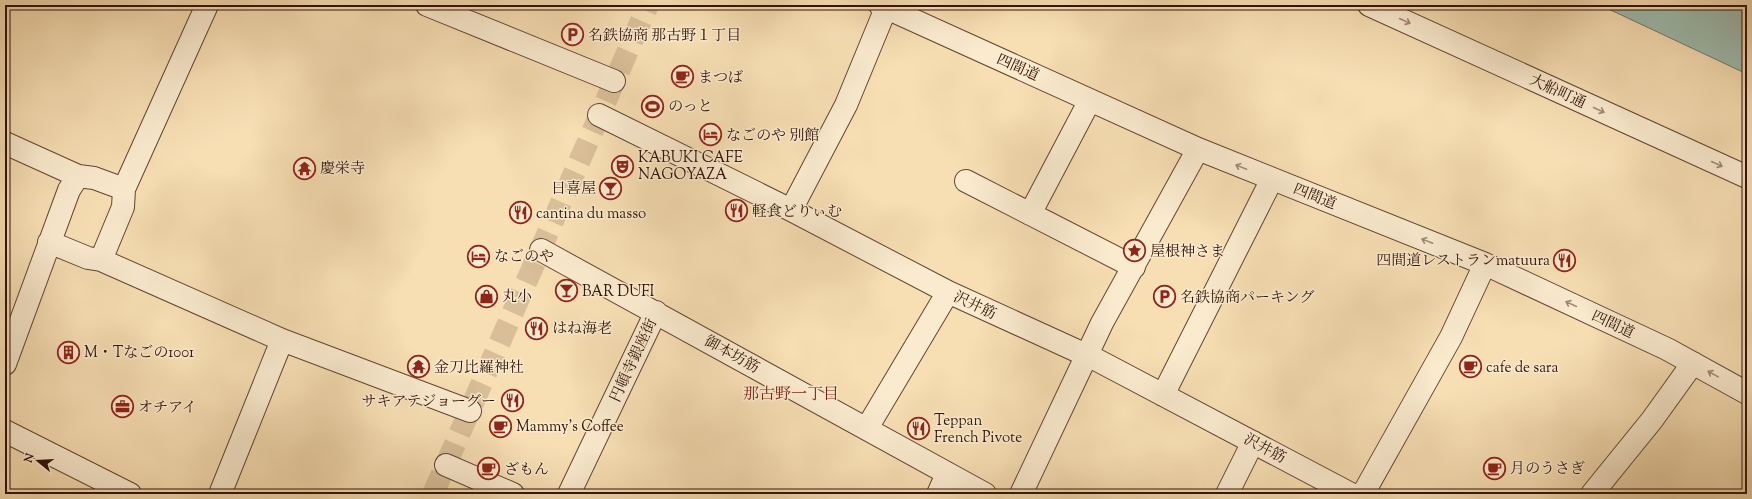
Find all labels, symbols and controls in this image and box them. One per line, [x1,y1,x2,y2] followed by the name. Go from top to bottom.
[1398,18,1410,25] one-way arrow
[560,22,586,48] parking icon: 名鉄協商 那古野１丁目
[588,26,741,47] place label: 名鉄協商 那古野１丁目
[993,50,1042,87] street label: 四間道
[669,64,695,90] cafe icon: まつば
[698,68,743,89] place label: まつば
[1526,70,1589,115] street label: 大船町通
[640,93,666,119] sports icon: のっと
[668,97,713,118] place label: のっと
[1593,107,1605,114] one-way arrow
[697,122,723,148] hotel icon: なごのや 別館
[726,126,819,147] place label: なごのや 別館
[638,148,743,186] place label: KABUKI CAFE NAGOYAZA
[610,153,636,179] theatre icon: KABUKI CAFE NAGOYAZA
[292,155,318,181] temple icon: 慶栄寺
[320,159,365,180] place label: 慶栄寺
[1711,161,1723,168] one-way arrow
[1236,162,1248,170] one-way arrow
[598,175,624,201] bar icon: 日喜屋
[551,179,596,200] place label: 日喜屋
[1290,179,1339,216] street label: 四間道
[723,198,749,224] restaurant icon: 軽食どりぃむ
[508,200,534,226] restaurant icon: cantina du masso
[752,202,842,223] place label: 軽食どりぃむ
[536,204,646,225] place label: cantina du masso
[1421,236,1433,244] one-way arrow
[1121,238,1147,264] place icon: 屋根神さま
[1150,242,1225,263] place label: 屋根神さま
[466,243,492,269] hotel icon: なごのや
[494,247,554,268] place label: なごのや
[1552,247,1578,273] restaurant icon: 四間道レストランmatuura
[1376,251,1550,272] place label: 四間道レストランmatuura
[554,278,580,304] bar icon: BAR DUFI
[582,282,655,303] place label: BAR DUFI
[473,283,499,309] shop icon: 丸小
[1152,284,1178,310] parking icon: 名鉄協商パーキング
[502,287,532,308] place label: 丸小
[950,287,999,325] street label: 沢井筋
[1180,288,1315,309] place label: 名鉄協商パーキング
[1566,300,1578,307] one-way arrow
[1588,306,1637,344] street label: 四間道
[524,315,550,341] restaurant icon: はね海老
[606,315,663,406] street label: 円頓寺銀座街
[552,319,612,340] place label: はね海老
[700,332,763,379] street label: 御本坊筋
[55,339,81,365] building icon: M・Tなごの1001
[84,343,194,364] place label: M・Tなごの1001
[405,354,431,380] temple icon: 金刀比羅神社
[1458,354,1484,380] cafe icon: cafe de sara
[434,358,524,379] place label: 金刀比羅神社
[1486,358,1558,379] place label: cafe de sara
[1707,370,1719,378] one-way arrow
[743,384,839,407] district label: 那古野一丁目
[499,388,525,414] restaurant icon: サキアテジョーグー
[362,392,496,413] place label: サキアテジョーグー
[109,394,135,420] office icon: オチアイ
[138,398,197,419] place label: オチアイ
[934,411,1022,449] place label: Teppan French Pivote
[487,413,513,439] cafe icon: Mammy's Coffee
[906,416,932,442] restaurant icon: Teppan French Pivote
[516,417,624,438] place label: Mammy's Coffee
[1239,429,1289,469] street label: 沢井筋
[18,441,58,481] north arrow
[20,451,38,466] text: N
[1482,455,1508,481] cafe icon: 月のうさぎ
[475,456,501,482] cafe icon: ざもん
[1510,459,1585,480] place label: 月のうさぎ
[504,460,549,481] place label: ざもん

